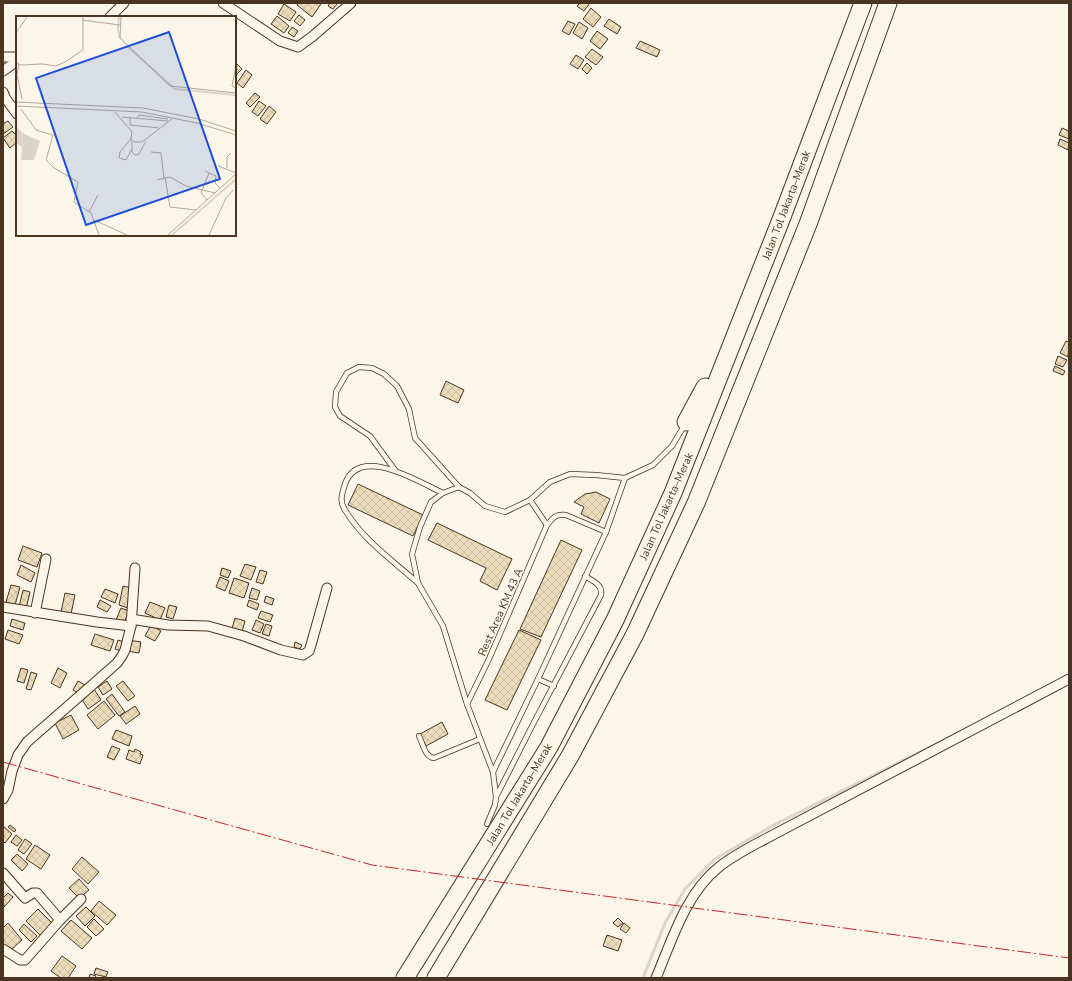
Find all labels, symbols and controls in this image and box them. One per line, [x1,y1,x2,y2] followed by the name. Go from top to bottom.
[16,16,236,236] inset map
[758,148,814,263] street label: Jalan Tol Jakarta–Merak
[636,450,697,563] street label: Jalan Tol Jakarta–Merak
[474,566,527,658] street label: Rest Area KM 43 A
[483,740,556,849] street label: Jalan Tol Jakarta–Merak

